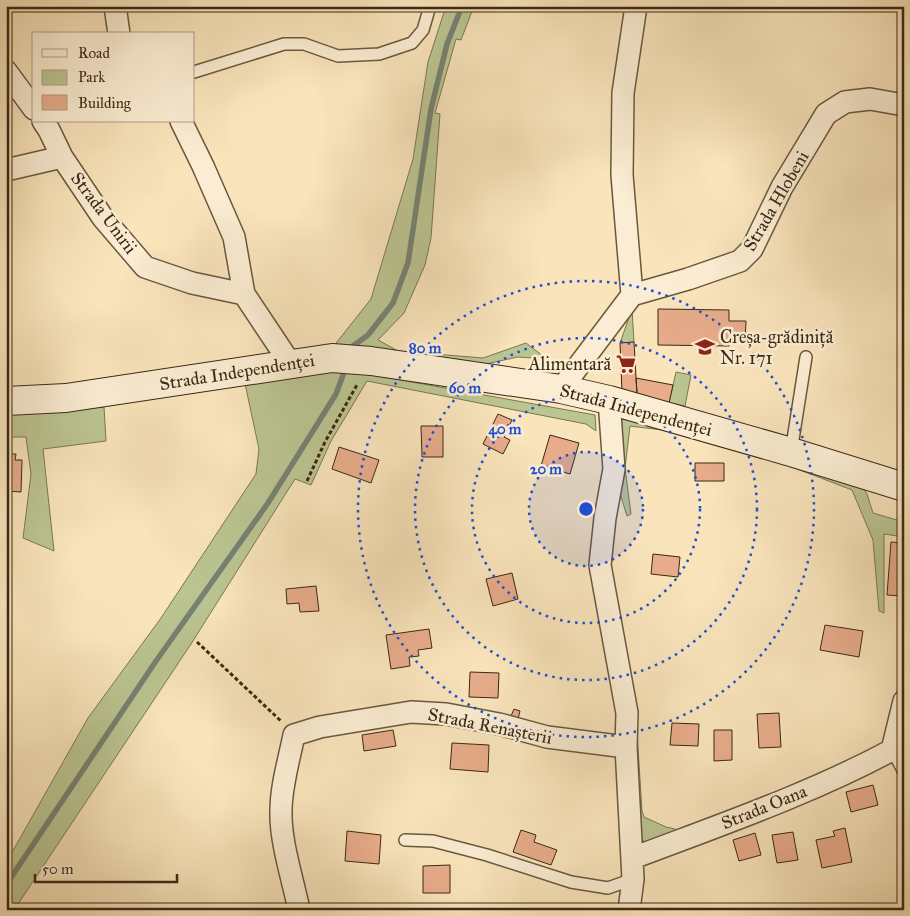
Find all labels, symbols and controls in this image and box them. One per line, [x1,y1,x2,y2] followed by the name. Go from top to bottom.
[32,32,195,122] legend
[78,44,110,62] text: Road
[78,68,105,86] text: Park
[78,94,132,112] text: Building
[738,147,814,255] street label: Strada Hlobeni
[66,168,142,258] street label: Strada Unirii
[720,326,834,369] place label: Creșa-grădiniță Nr. 171
[694,336,716,358] school or university icon: Creșa-grădiniță Nr. 171
[409,339,442,357] text: 80 m
[158,349,316,395] street label: Strada Independenței
[528,353,611,375] place label: Alimentară
[615,353,637,375] supermarket icon: Alimentară
[449,379,482,397] text: 60 m
[557,379,715,441] street label: Strada Independenței
[489,420,522,439] text: 40 m
[530,460,562,478] text: 20 m
[577,500,595,518] centre of rings
[426,703,554,749] street label: Strada Renașterii
[718,780,810,834] street label: Strada Oana
[35,851,178,883] scale bar
[42,860,74,878] text: 50 m

